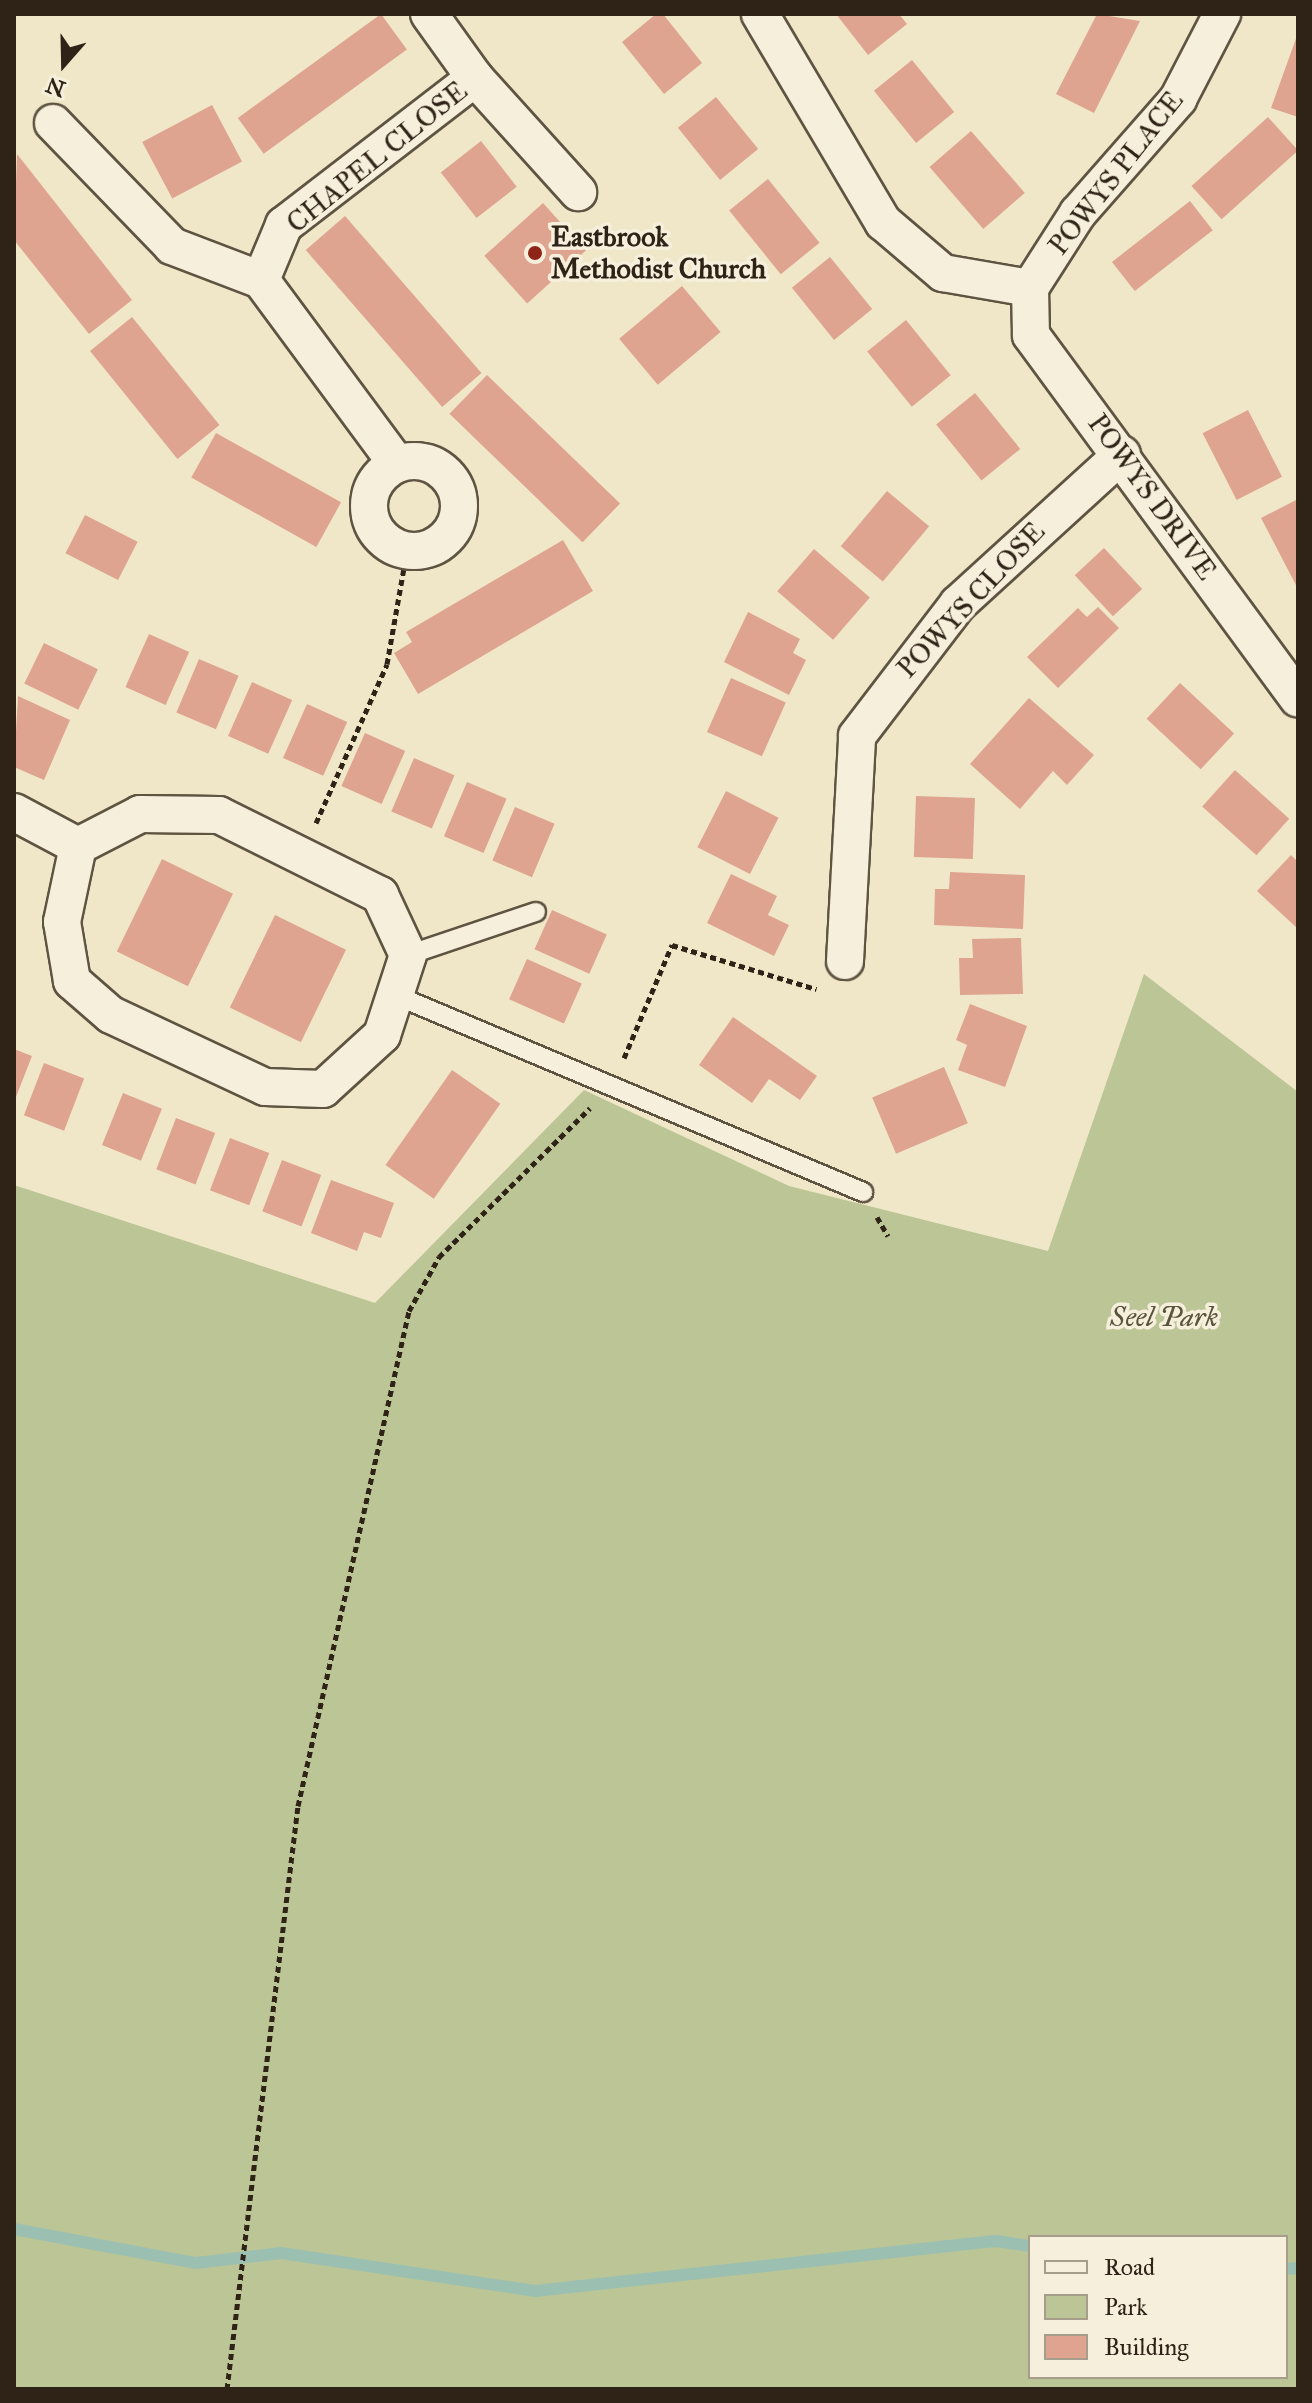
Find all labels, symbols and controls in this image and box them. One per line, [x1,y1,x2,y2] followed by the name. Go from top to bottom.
[24,24,104,104] north arrow
[42,71,69,103] text: N
[280,74,474,240] street label: CHAPEL CLOSE
[1042,84,1190,262] street label: POWYS PLACE
[551,220,766,286] place label: Eastbrook Methodist Church
[526,244,544,262] marker: Eastbrook Methodist Church
[1081,408,1223,586] street label: POWYS DRIVE
[890,515,1052,685] street label: POWYS CLOSE
[1110,1300,1218,1334] park label: Seel Park
[1028,2235,1288,2379] legend
[1104,2252,1155,2282] text: Road
[1104,2292,1147,2322] text: Park
[1104,2332,1189,2362] text: Building

